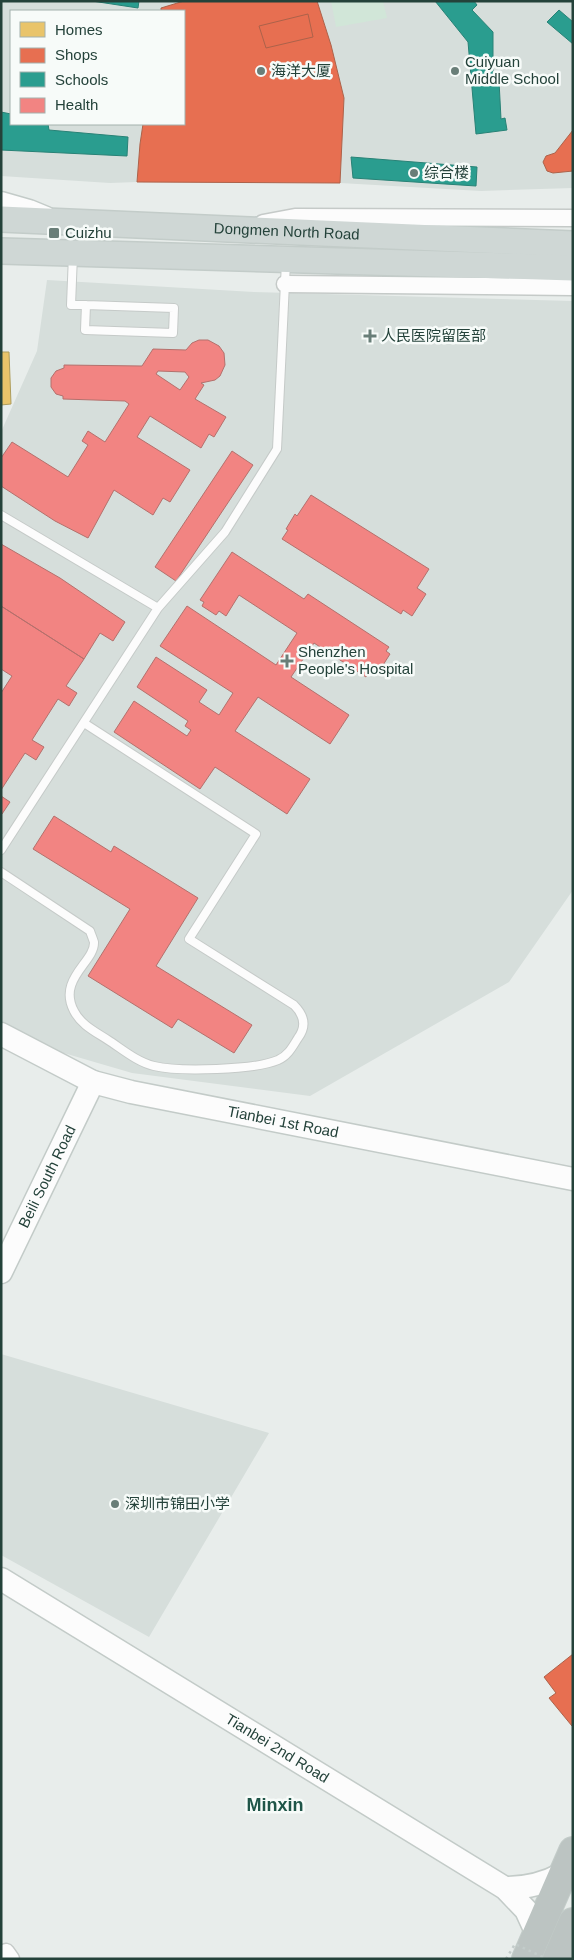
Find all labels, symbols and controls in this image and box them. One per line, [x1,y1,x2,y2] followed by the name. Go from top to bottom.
[10,10,185,125] legend
[55,21,103,38] text: Homes
[55,46,98,63] text: Shops
[465,53,559,87] place label: Cuiyuan Middle School
[271,62,331,79] place label: 海洋大厦
[255,65,267,77] marker: 海洋大厦
[449,65,461,77] marker: Cuiyuan Middle School
[55,71,108,88] text: Schools
[55,96,98,113] text: Health
[424,164,469,181] place label: 综合楼
[408,167,420,179] marker: 综合楼
[213,219,360,243] street label: Dongmen North Road
[65,224,112,241] place label: Cuizhu
[47,226,61,240] marker: Cuizhu
[381,327,486,344] place label: 人民医院留医部
[363,329,377,343] marker: 人民医院留医部
[298,643,413,677] place label: Shenzhen People's Hospital
[280,654,294,668] marker: Shenzhen People's Hospital
[226,1102,340,1141] street label: Tianbei 1st Road
[15,1122,79,1230] street label: Beili South Road
[125,1495,230,1512] place label: 深圳市锦田小学
[109,1498,121,1510] marker: 深圳市锦田小学
[223,1710,332,1786] street label: Tianbei 2nd Road
[247,1795,304,1815] district label: Minxin

